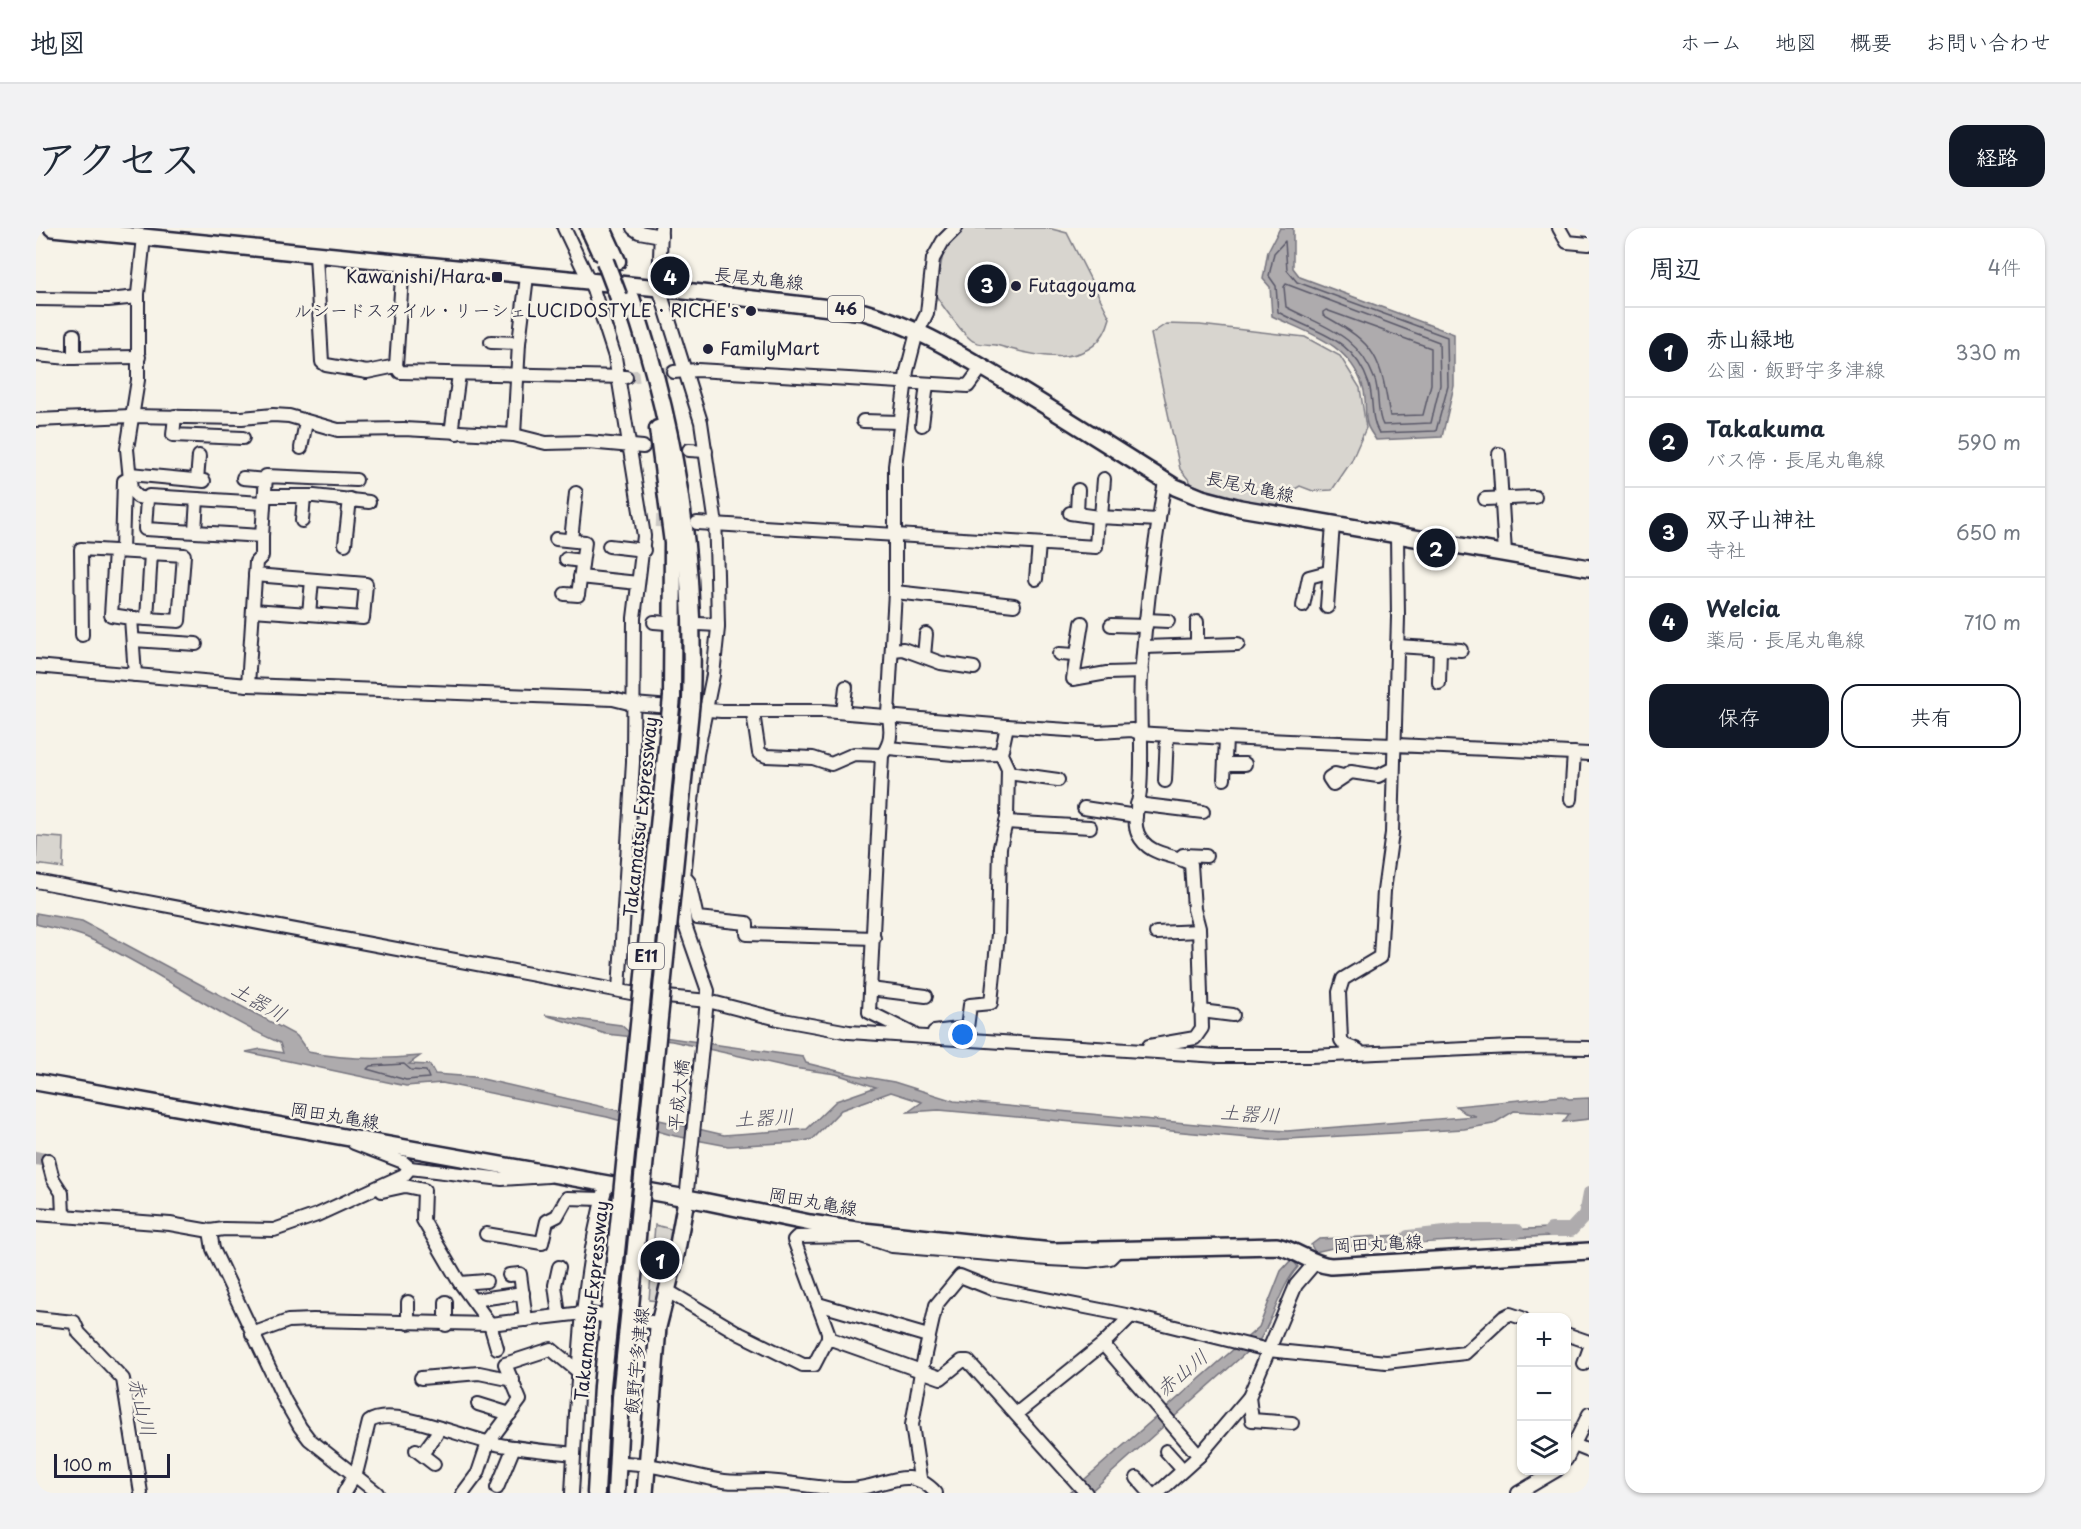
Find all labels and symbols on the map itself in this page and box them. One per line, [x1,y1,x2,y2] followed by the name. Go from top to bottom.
[650,254,690,298] pin: 4
[713,259,805,296] street label: 長尾丸亀線
[346,262,486,289] place label: Kawanishi/Hara
[968,262,1006,306] pin: 3
[490,270,504,284] marker: Kawanishi/Hara
[1028,271,1136,298] place label: Futagoyama
[1009,279,1023,293] marker: Futagoyama
[294,296,739,323] place label: ルシードスタイル・リーシェLUCIDOSTYLE・RICHE's
[828,296,864,322] road number: 46
[744,304,758,318] marker: ルシードスタイル・リーシェLUCIDOSTYLE・RICHE's
[720,334,820,361] place label: FamilyMart
[701,342,715,356] marker: FamilyMart
[1203,463,1297,508] street label: 長尾丸亀線
[1416,526,1456,570] pin: 2
[616,715,663,918] street label: Takamatsu Expressway
[628,943,664,969] road number: E11
[226,973,293,1029] water label: 土器川
[948,1020,977,1049] your location
[660,1058,695,1132] street label: 平成大橋
[289,1094,382,1135] street label: 岡田丸亀線
[1219,1096,1281,1130] water label: 土器川
[733,1100,795,1134] water label: 土器川
[767,1179,860,1222] street label: 岡田丸亀線
[567,1199,614,1402] street label: Takamatsu Expressway
[1332,1227,1424,1258] street label: 岡田丸亀線
[640,1238,680,1282] pin: 1
[616,1306,655,1416] street label: 飯野宇多津線
[1149,1341,1214,1403] water label: 赤山川
[122,1374,164,1439] water label: 赤山川
[54,1451,170,1478] scale bar

